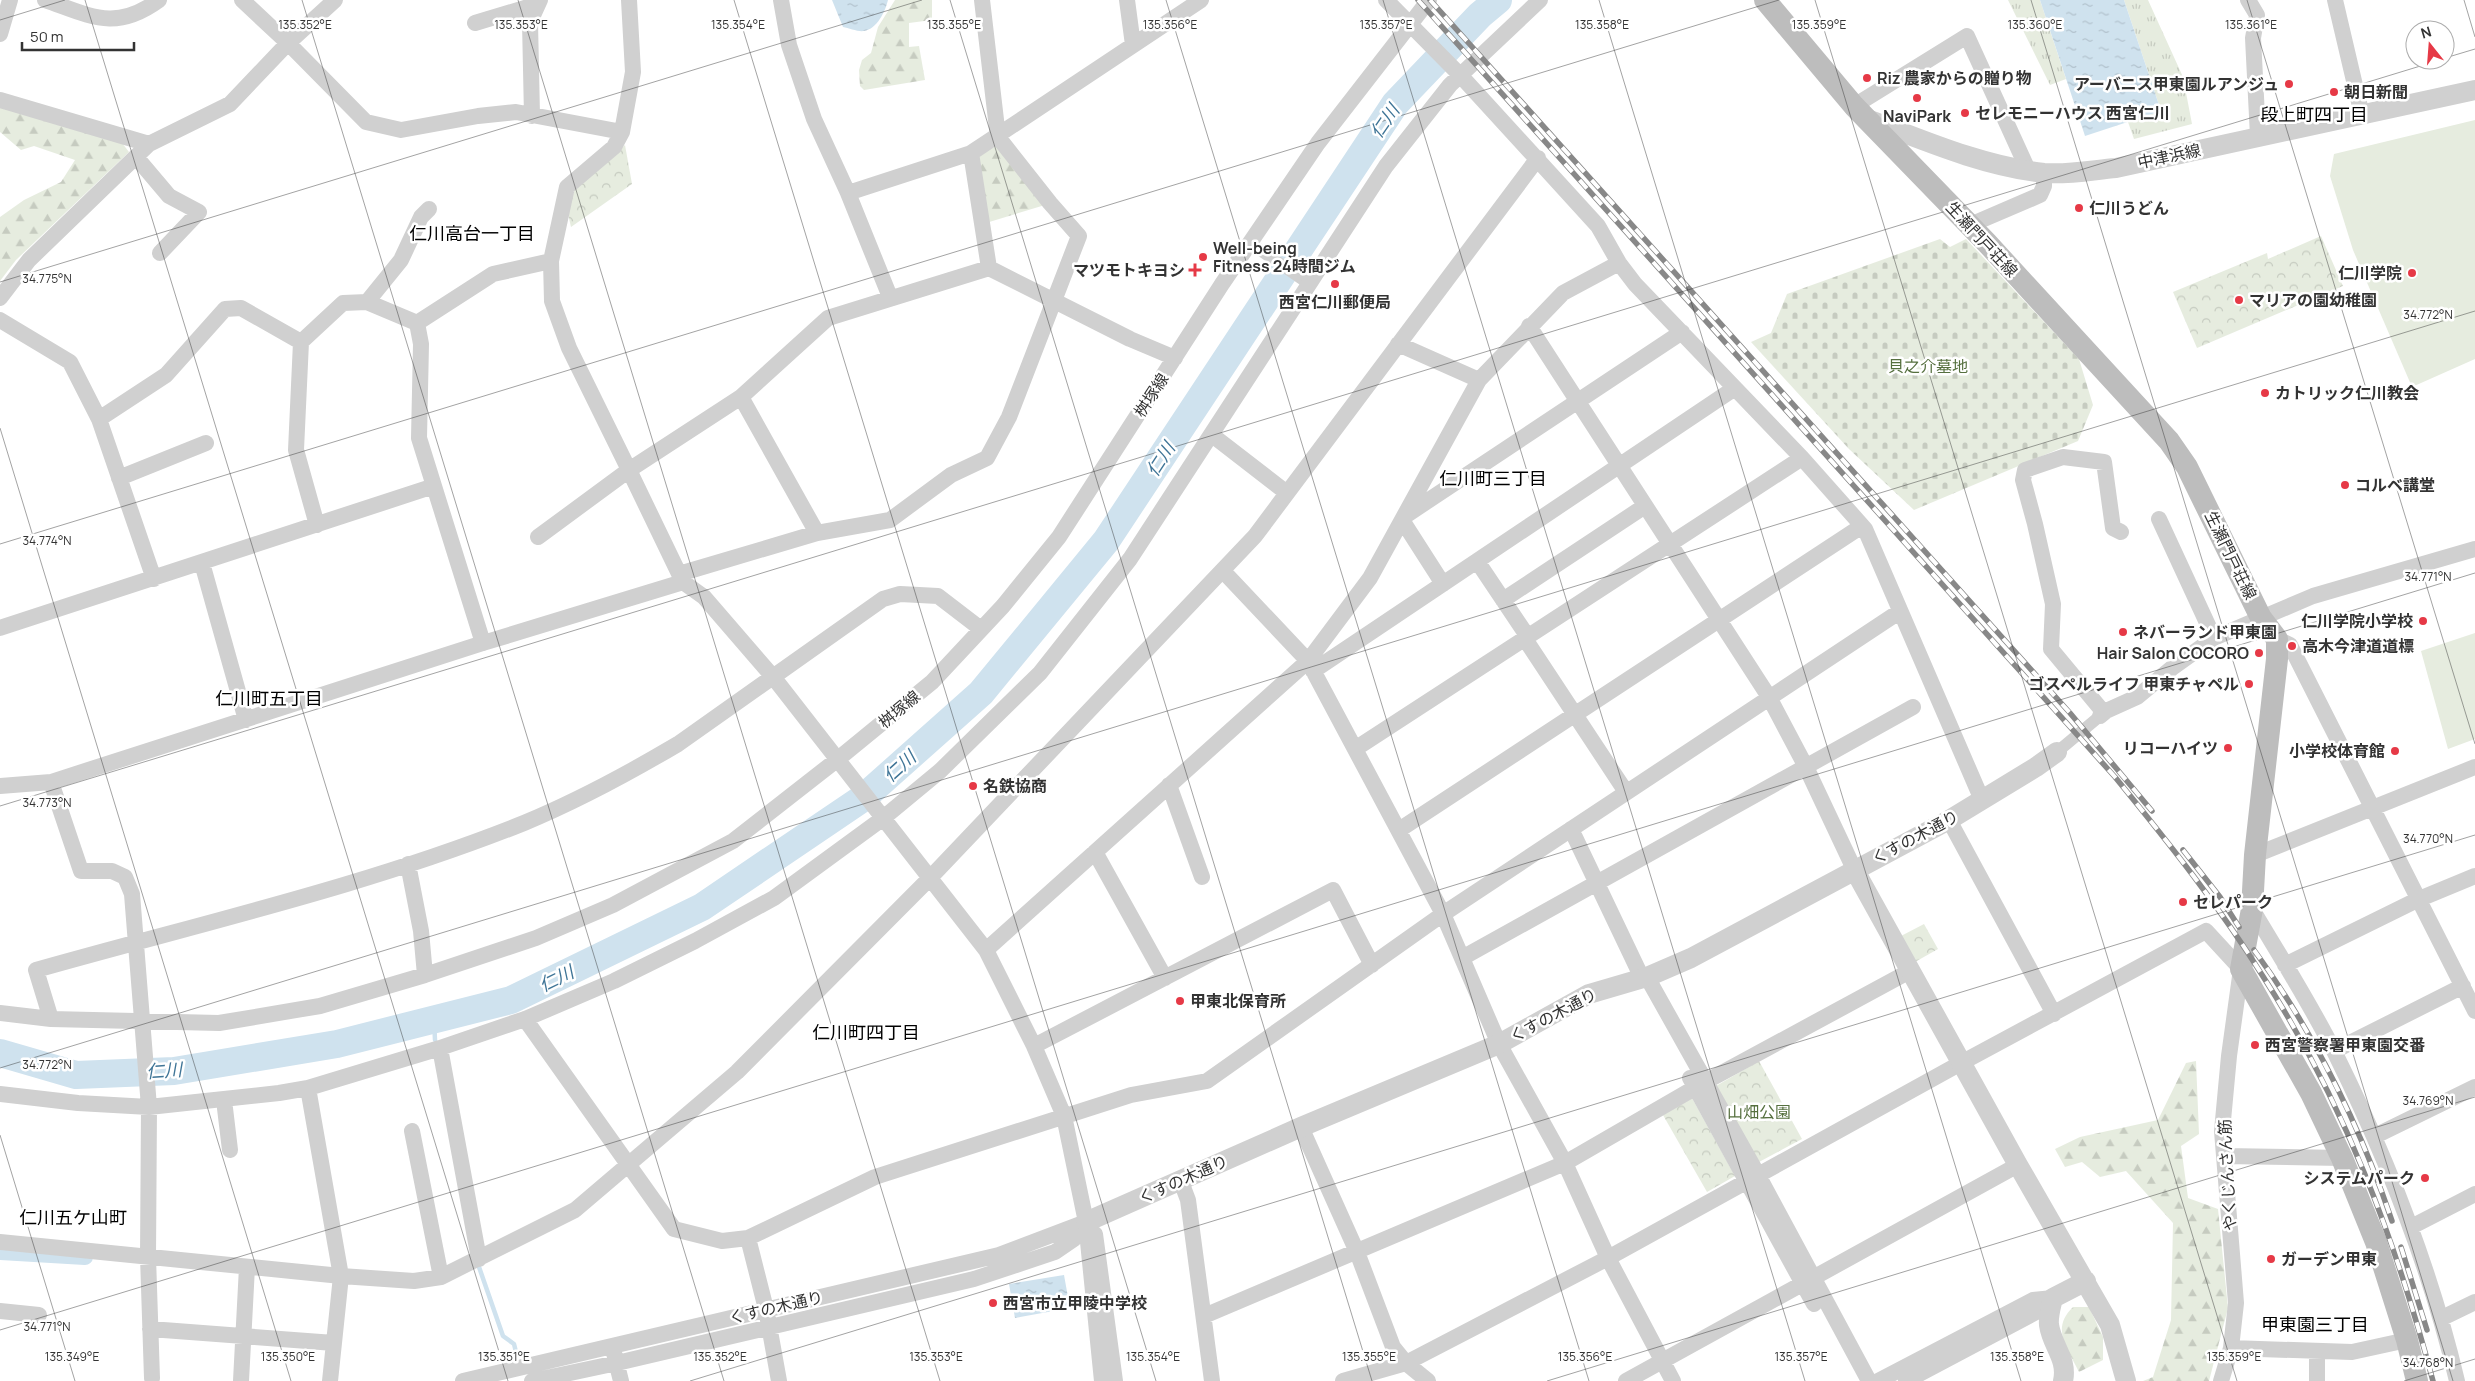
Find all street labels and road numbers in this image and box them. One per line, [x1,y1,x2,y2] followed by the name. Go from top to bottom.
[2135,139,2203,173] street label: 中津浜線
[1941,196,2023,282] street label: 生瀬門戸荘線
[1129,369,1173,421] street label: 桝塚線
[2200,507,2262,603] street label: 生瀬門戸荘線
[874,685,924,733] street label: 桝塚線
[1867,805,1963,869] street label: くすの木通り
[1505,983,1601,1047] street label: くすの木通り
[2213,1118,2241,1232] street label: やくじんさん筋
[1135,1149,1231,1209] street label: くすの木通り
[727,1285,825,1329] street label: くすの木通り

